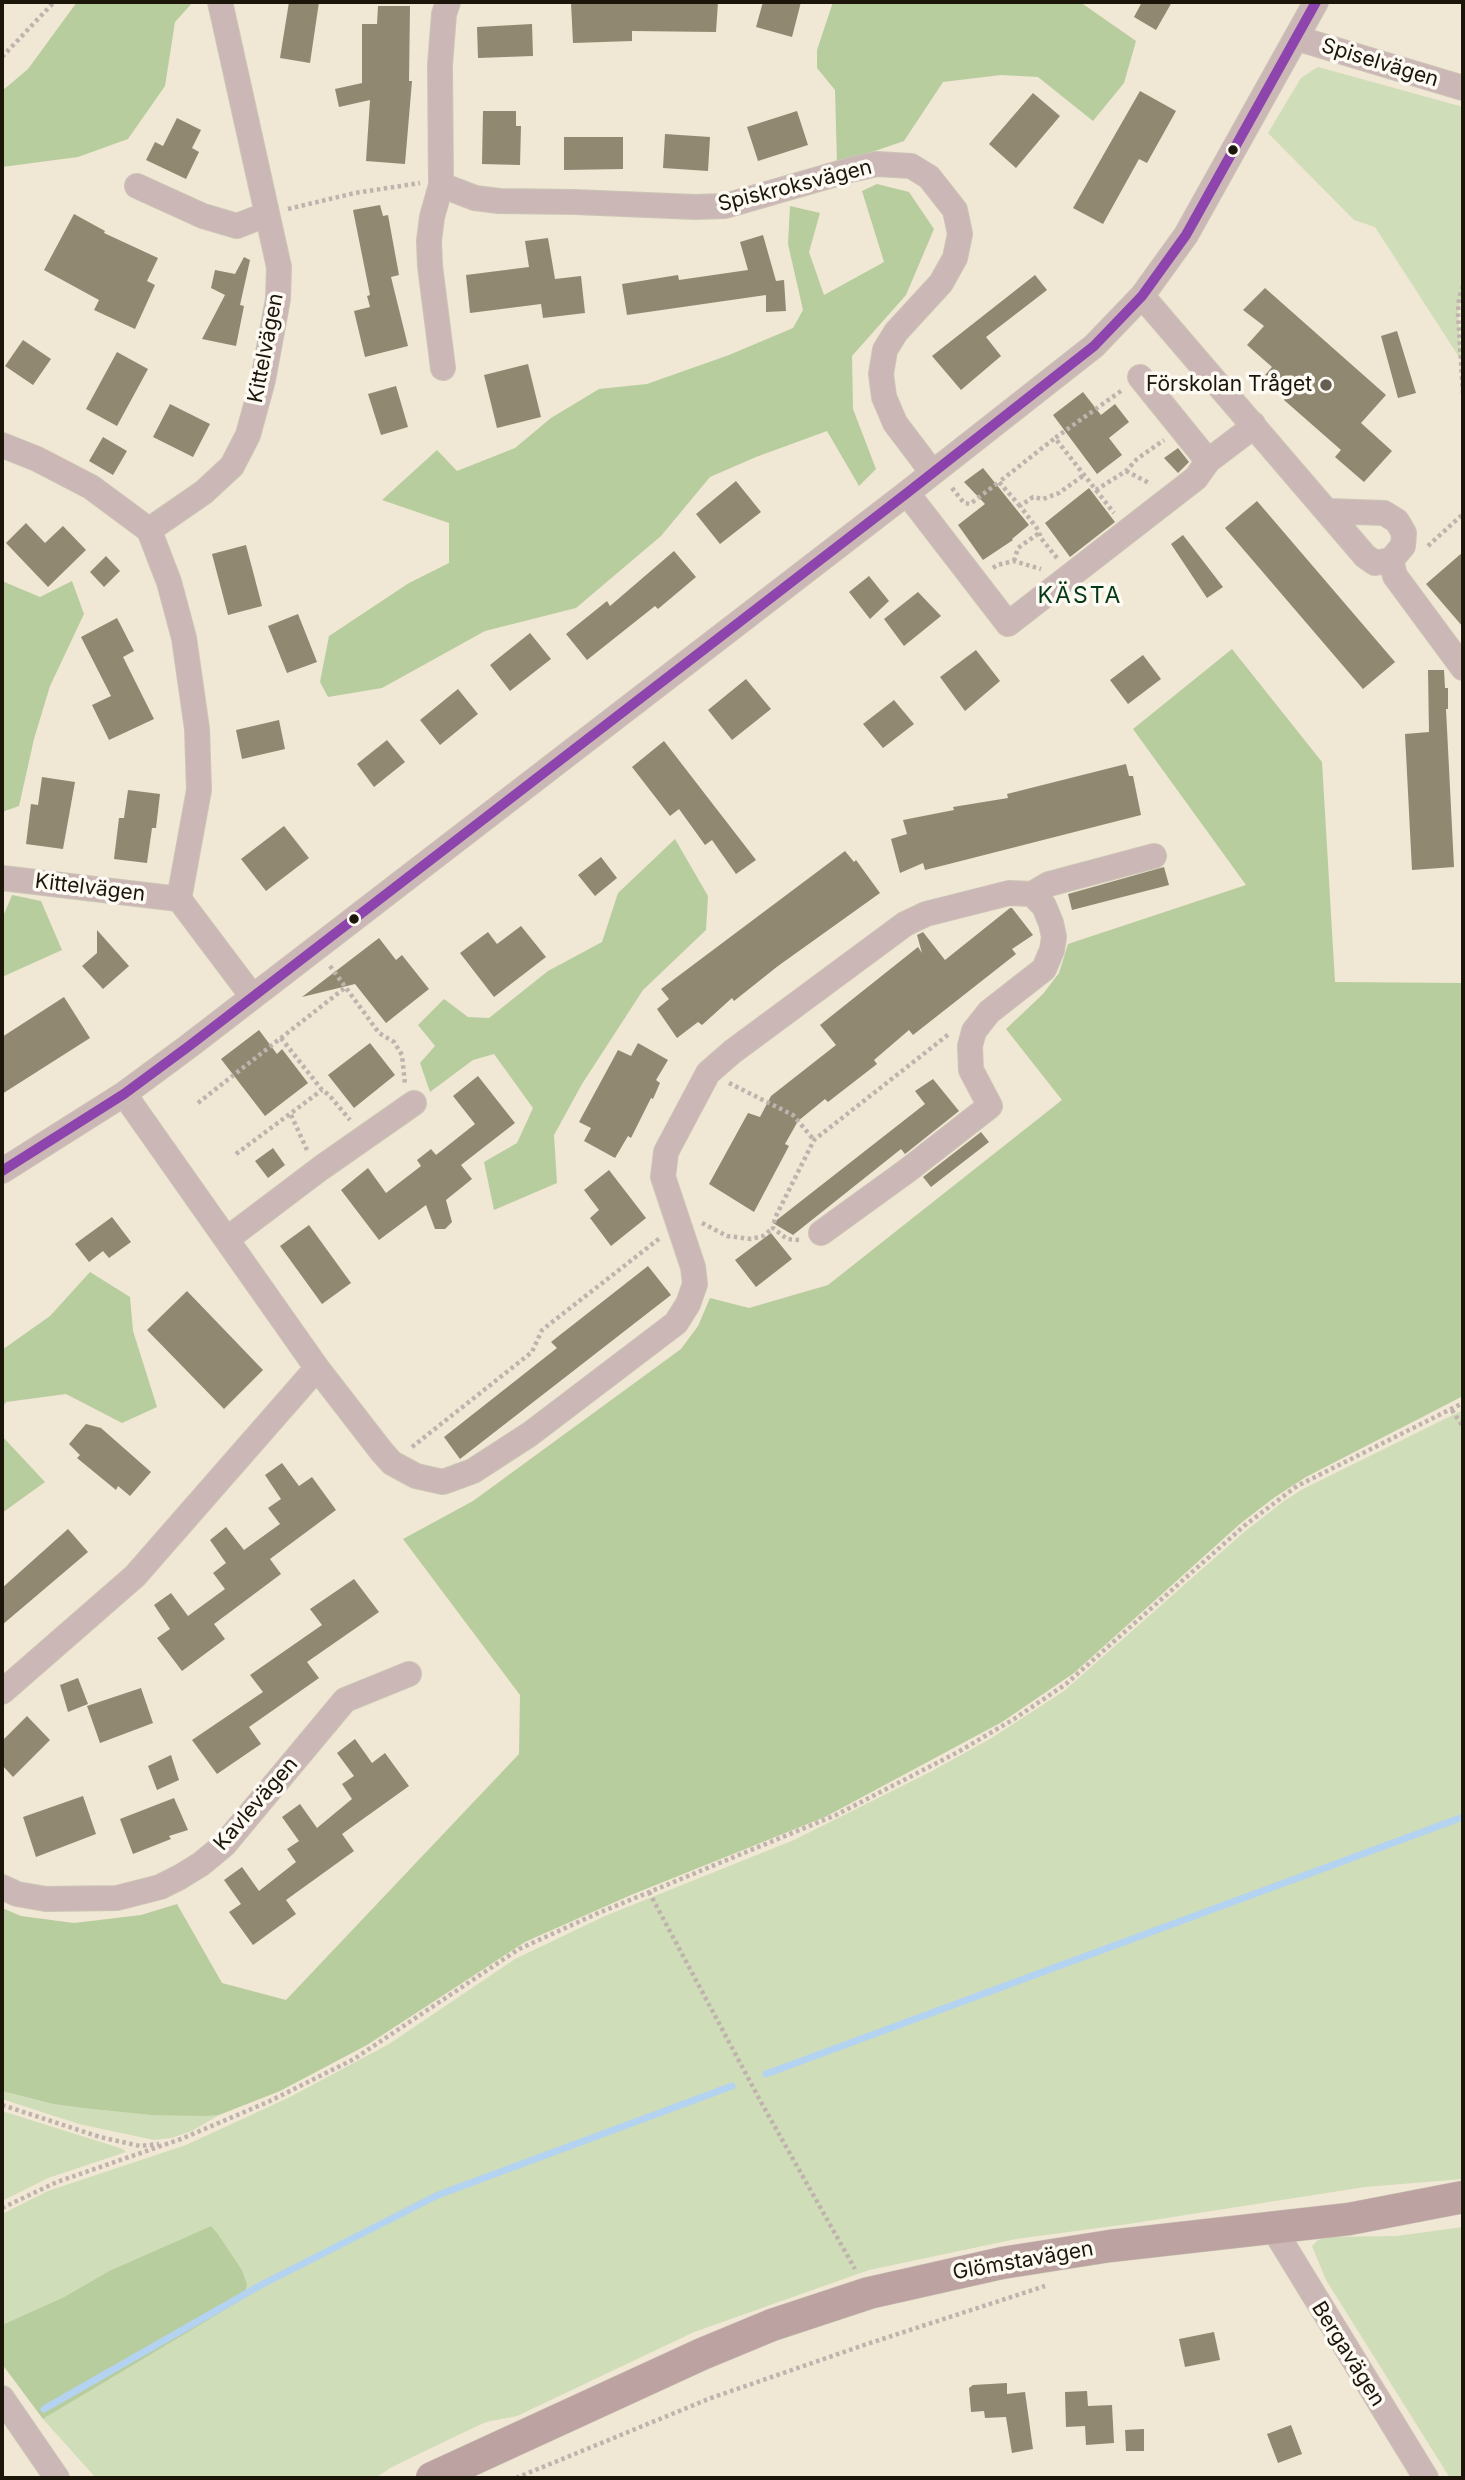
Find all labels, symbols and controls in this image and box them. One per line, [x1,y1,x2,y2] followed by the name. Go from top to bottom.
[1318,33,1442,93] street label: Spiselvägen
[1226,143,1240,157] unlabelled marker
[715,155,875,217] street label: Spiskroksvägen
[243,291,289,405] street label: Kittelvägen
[1146,372,1312,398] place label: Förskolan Tråget
[1318,377,1334,393] marker: Förskolan Tråget
[1038,582,1122,610] district label: KÄSTA
[33,869,147,907] street label: Kittelvägen
[347,912,361,926] unlabelled marker
[209,1752,303,1856] street label: Kavlevägen
[951,2236,1095,2286] street label: Glömstavägen
[1306,2297,1390,2411] street label: Bergavägen

